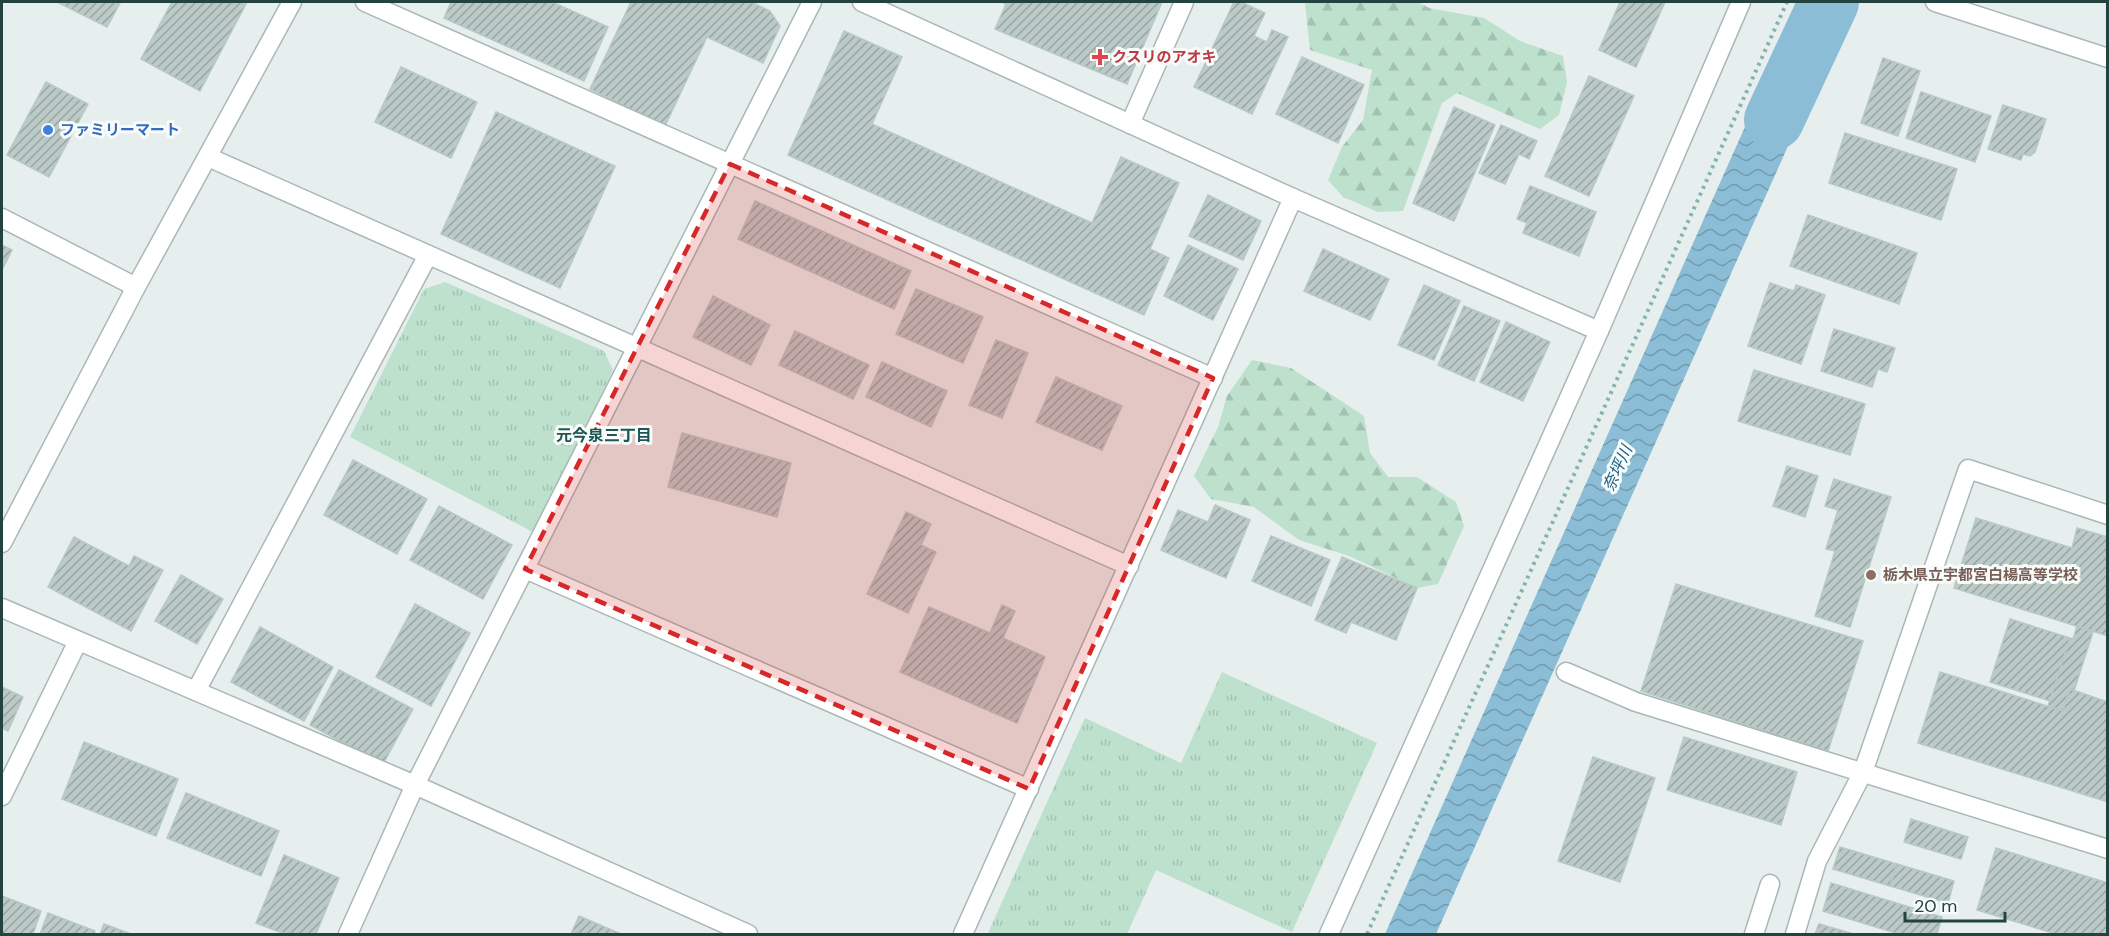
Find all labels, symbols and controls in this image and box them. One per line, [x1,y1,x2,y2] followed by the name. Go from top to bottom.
[1112,47,1217,67] place label: クスリのアオキ
[1093,50,1107,64] marker: クスリのアオキ
[60,120,180,140] place label: ファミリーマート
[41,123,55,137] marker: ファミリーマート
[556,425,652,446] district label: 元今泉三丁目
[1598,440,1638,494] water label: 奈坪川
[1883,565,2078,585] place label: 栃木県立宇都宮白楊高等学校
[1864,568,1878,582] marker: 栃木県立宇都宮白楊高等学校
[1905,885,2006,923] scale bar
[1914,894,1957,918] text: 20 m

